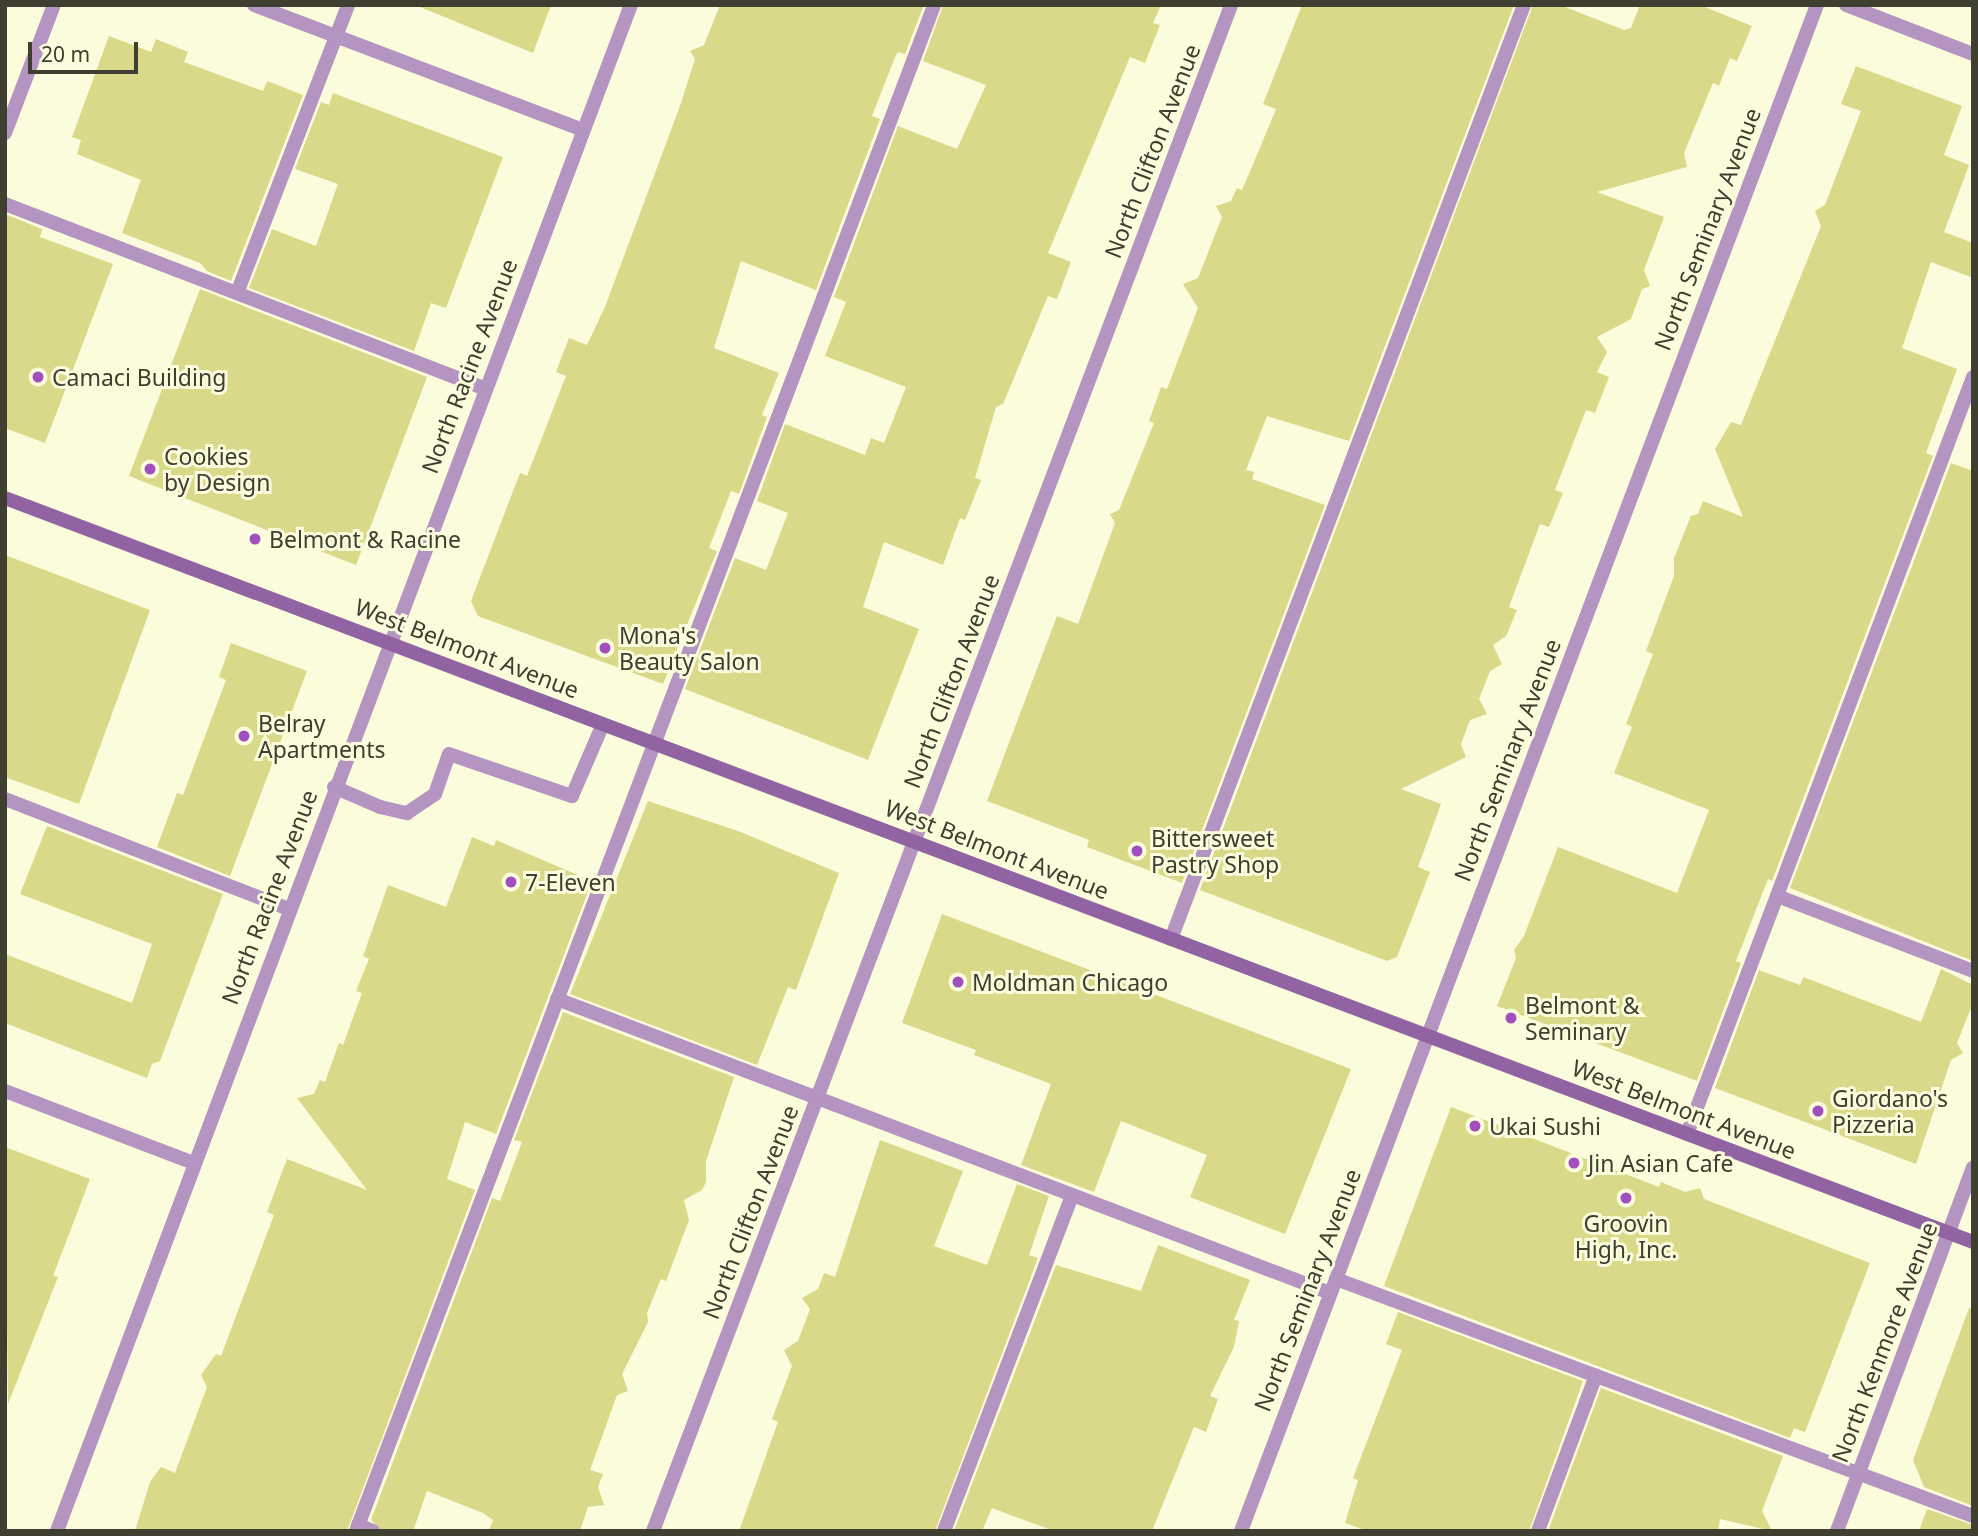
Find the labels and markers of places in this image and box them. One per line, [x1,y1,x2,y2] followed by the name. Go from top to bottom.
[52,363,226,391] place label: Camaci Building
[30,369,46,385] marker: Camaci Building
[164,442,270,496] place label: Cookies by Design
[142,461,158,477] marker: Cookies by Design
[269,525,461,553] place label: Belmont & Racine
[247,531,263,547] marker: Belmont & Racine
[619,621,760,675] place label: Mona's Beauty Salon
[597,640,613,656] marker: Mona's Beauty Salon
[258,709,386,763] place label: Belray Apartments
[236,728,252,744] marker: Belray Apartments
[1151,824,1279,878] place label: Bittersweet Pastry Shop
[1129,843,1145,859] marker: Bittersweet Pastry Shop
[525,868,616,896] place label: 7-Eleven
[503,874,519,890] marker: 7-Eleven
[972,968,1168,996] place label: Moldman Chicago
[950,974,966,990] marker: Moldman Chicago
[1525,991,1640,1045] place label: Belmont & Seminary
[1503,1010,1519,1026] marker: Belmont & Seminary
[1832,1084,1948,1138] place label: Giordano's Pizzeria
[1810,1103,1826,1119] marker: Giordano's Pizzeria
[1489,1112,1601,1140] place label: Ukai Sushi
[1467,1118,1483,1134] marker: Ukai Sushi
[1588,1149,1733,1177] place label: Jin Asian Cafe
[1566,1155,1582,1171] marker: Jin Asian Cafe
[1618,1190,1634,1206] marker: Groovin High, Inc.
[1575,1209,1677,1263] place label: Groovin High, Inc.

